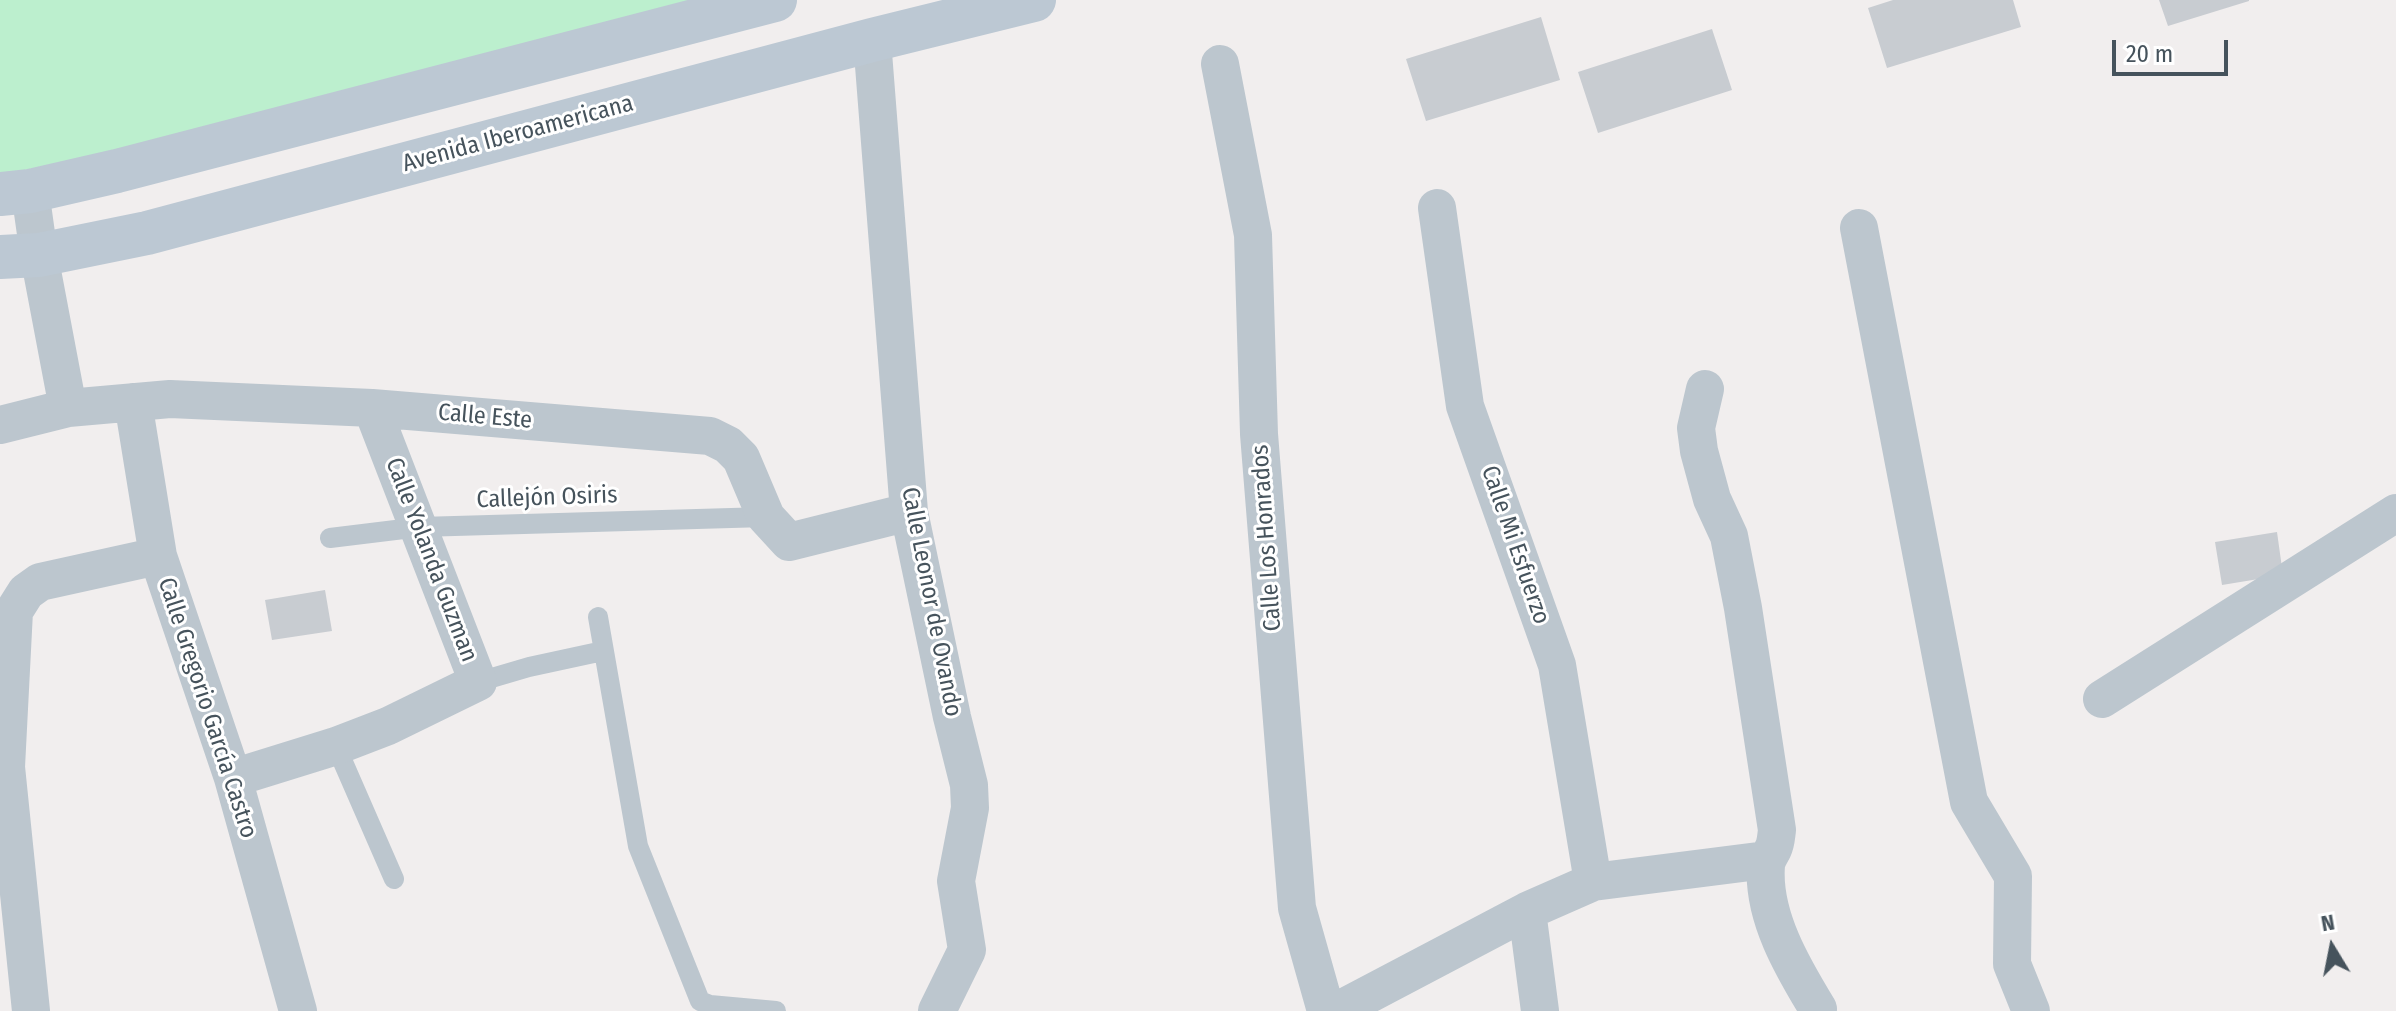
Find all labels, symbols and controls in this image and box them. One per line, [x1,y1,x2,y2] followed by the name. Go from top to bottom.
[2116,24,2232,74] scale bar
[2126,40,2173,68] text: 20 m
[399,89,637,179] street label: Avenida Iberoamericana
[437,399,533,435] street label: Calle Este
[1246,444,1288,632] street label: Calle Los Honrados
[379,454,483,666] street label: Calle Yolanda Guzman
[1474,462,1556,628] street label: Calle Mi Esfuerzo
[476,481,618,515] street label: Callejón Osiris
[895,485,967,719] street label: Calle Leonor de Ovando
[151,574,263,842] street label: Calle Gregorio García Castro
[2292,907,2372,987] north arrow
[2319,908,2337,937] text: N

